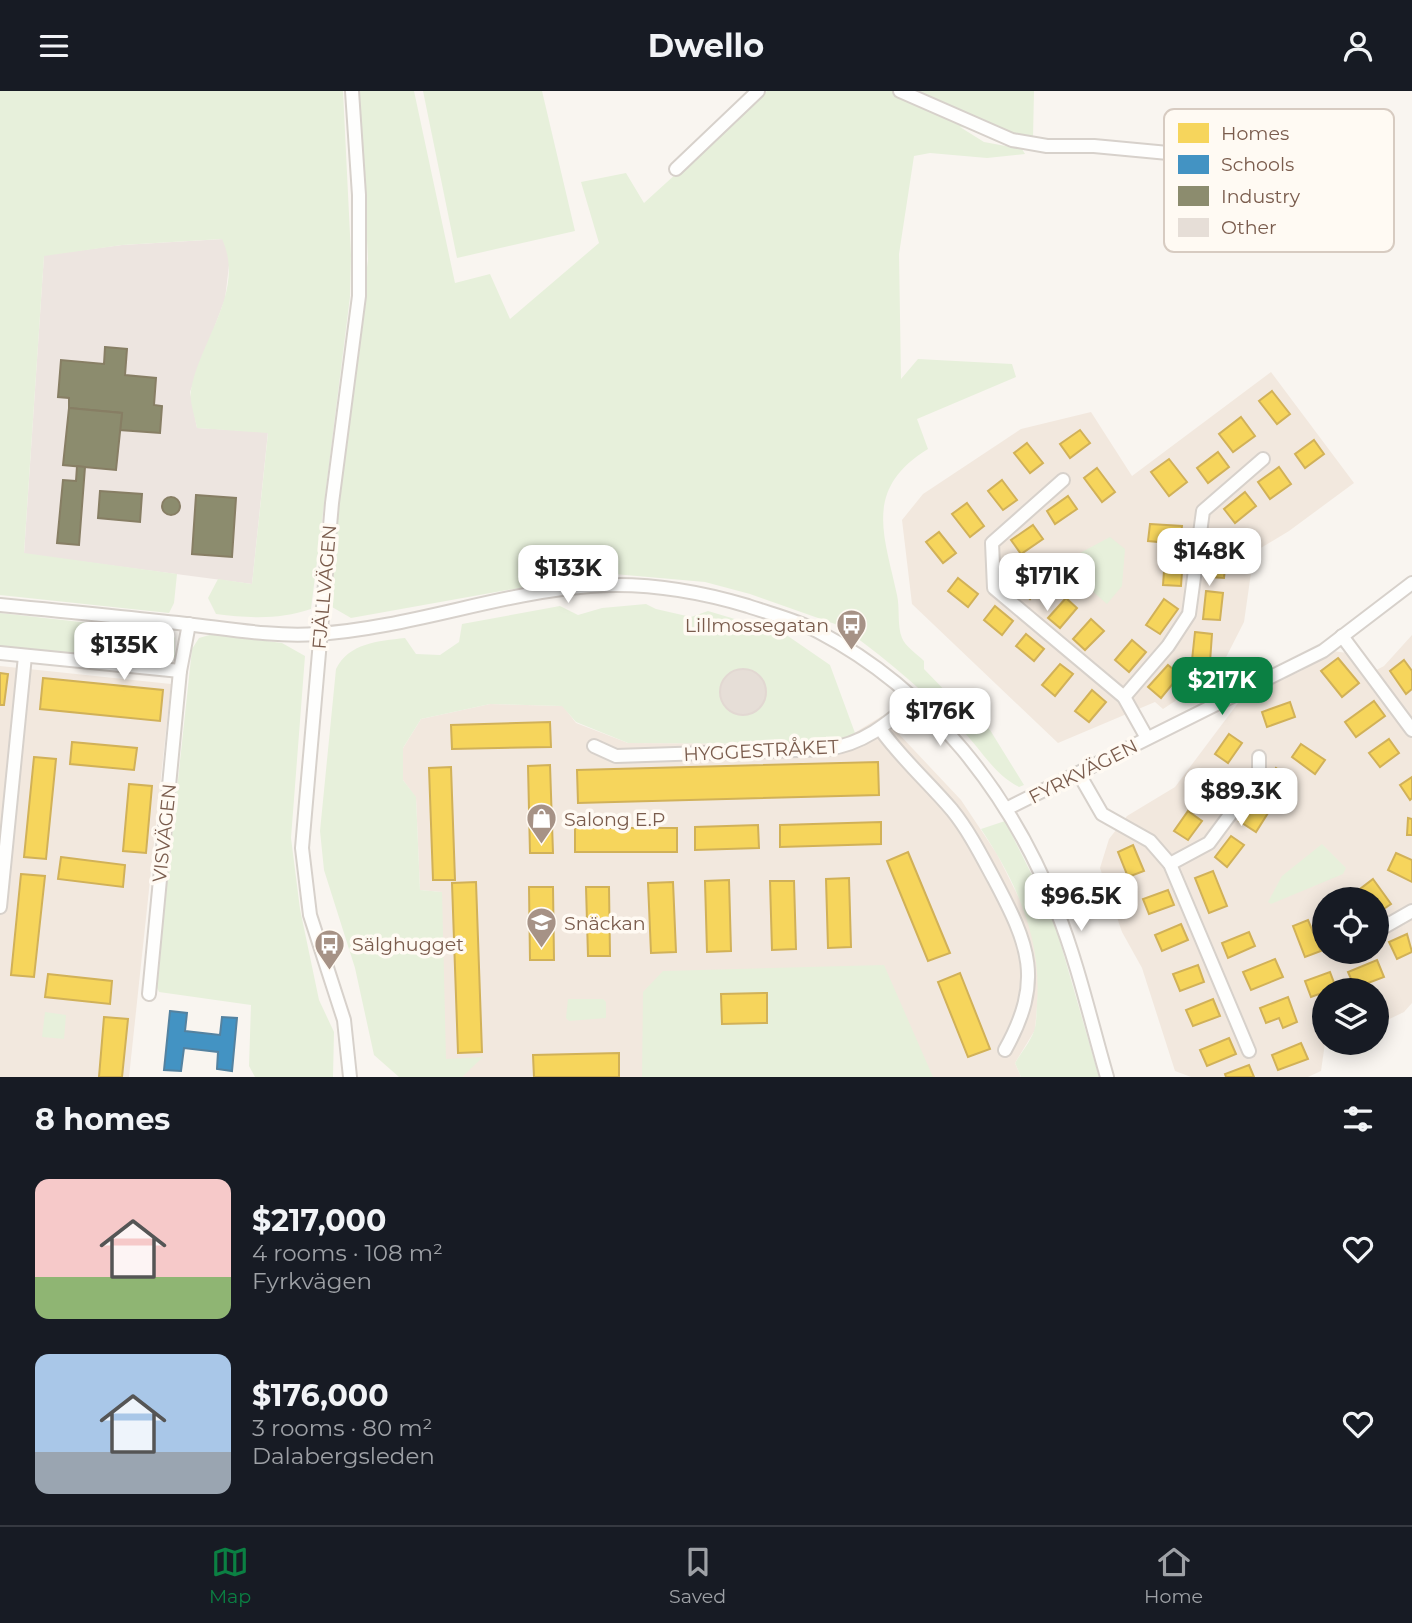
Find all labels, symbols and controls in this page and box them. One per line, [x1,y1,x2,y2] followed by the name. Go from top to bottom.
[648,26,764,65] text: Dwello
[35,27,73,65] icon: menu
[1339,27,1377,65] icon: person
[1164,109,1394,252] legend
[1221,122,1289,145] text: Homes
[1221,153,1294,176] text: Schools
[1221,185,1301,208] text: Industry
[1221,216,1277,239] text: Other
[308,524,341,650] street label: FJÄLLVÄGEN
[1160,529,1258,588] pin: $148K
[1173,537,1245,565] text: $148K
[519,545,617,605] pin: $133K
[998,553,1096,613] pin: $171K
[534,554,602,582] text: $133K
[1015,562,1079,590] text: $171K
[835,608,869,652] bus stop icon: Lillmossegatan
[685,614,829,637] place label: Lillmossegatan
[75,623,173,682] pin: $135K
[90,631,158,659] text: $135K
[1173,657,1271,717] pin: $217K
[1188,666,1256,694] text: $217K
[891,689,989,748] pin: $176K
[906,697,974,725] text: $176K
[1025,734,1142,809] street label: FYRKVÄGEN
[683,735,839,766] street label: HYGGESTRÅKET
[1184,769,1298,828] pin: $89.3K
[1200,777,1282,805] text: $89.3K
[148,782,181,884] street label: VISVÄGEN
[524,802,558,846] shop icon: Salong E.P
[564,808,665,831] place label: Salong E.P
[1024,873,1138,933] pin: $96.5K
[1041,882,1121,910] text: $96.5K
[1312,887,1389,1055] map controls
[1312,887,1389,964] button: locate
[524,906,558,950] school or university icon: Snäckan
[564,912,646,935] place label: Snäckan
[312,927,346,971] bus stop icon: Sälghugget
[352,933,464,956] place label: Sälghugget
[1312,978,1389,1055] button: layers
[1339,1100,1377,1138] icon: filters
[35,1101,170,1138] text: 8 homes
[252,1202,386,1239] text: $217,000
[91,1207,175,1291] icon: home
[1339,1230,1377,1268] icon: heart
[252,1239,443,1267] text: 4 rooms · 108 m²
[252,1267,372,1295] text: Fyrkvägen
[252,1377,389,1414] text: $176,000
[91,1382,175,1466] icon: home
[1339,1405,1377,1443] icon: heart
[252,1414,432,1442] text: 3 rooms · 80 m²
[252,1442,435,1470] text: Dalabergsleden
[209,1543,251,1608] tab: Map
[669,1543,726,1608] tab: Saved
[1144,1543,1203,1608] tab: Home

